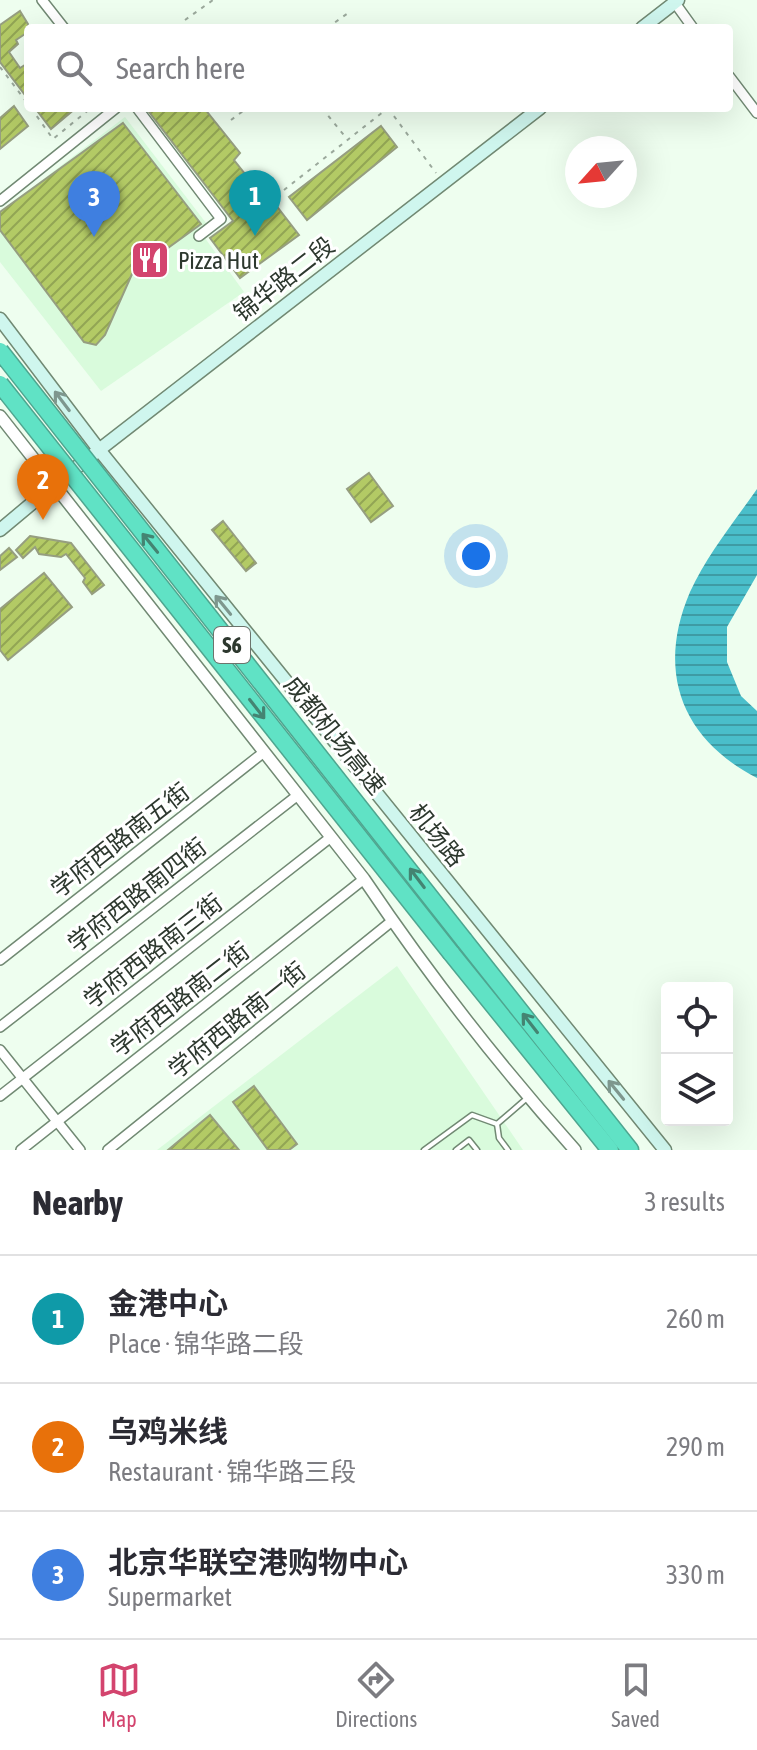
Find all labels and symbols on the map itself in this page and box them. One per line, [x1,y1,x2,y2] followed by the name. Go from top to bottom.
[565,136,637,208] north arrow
[229,170,281,236] pin: 1
[68,171,120,237] pin: 3
[228,231,340,327] street label: 锦华路二段
[129,239,171,281] restaurant icon: Pizza Hut
[178,247,259,274] place label: Pizza Hut
[53,391,70,412] one-way arrow
[17,454,69,520] pin: 2
[142,532,160,553] one-way arrow
[456,536,496,576] your location
[215,595,232,616] one-way arrow
[214,627,250,663] road number: S6
[279,671,391,799] street label: 成都机场高速
[248,698,266,719] one-way arrow
[45,778,195,902] street label: 学府西路南五街
[404,799,470,871] street label: 机场路
[62,833,212,957] street label: 学府西路南四街
[408,868,425,889] one-way arrow
[78,889,228,1013] street label: 学府西路南三街
[105,937,255,1061] street label: 学府西路南二街
[163,957,311,1083] street label: 学府西路南一街
[521,1013,538,1034] one-way arrow
[607,1080,625,1100] one-way arrow

